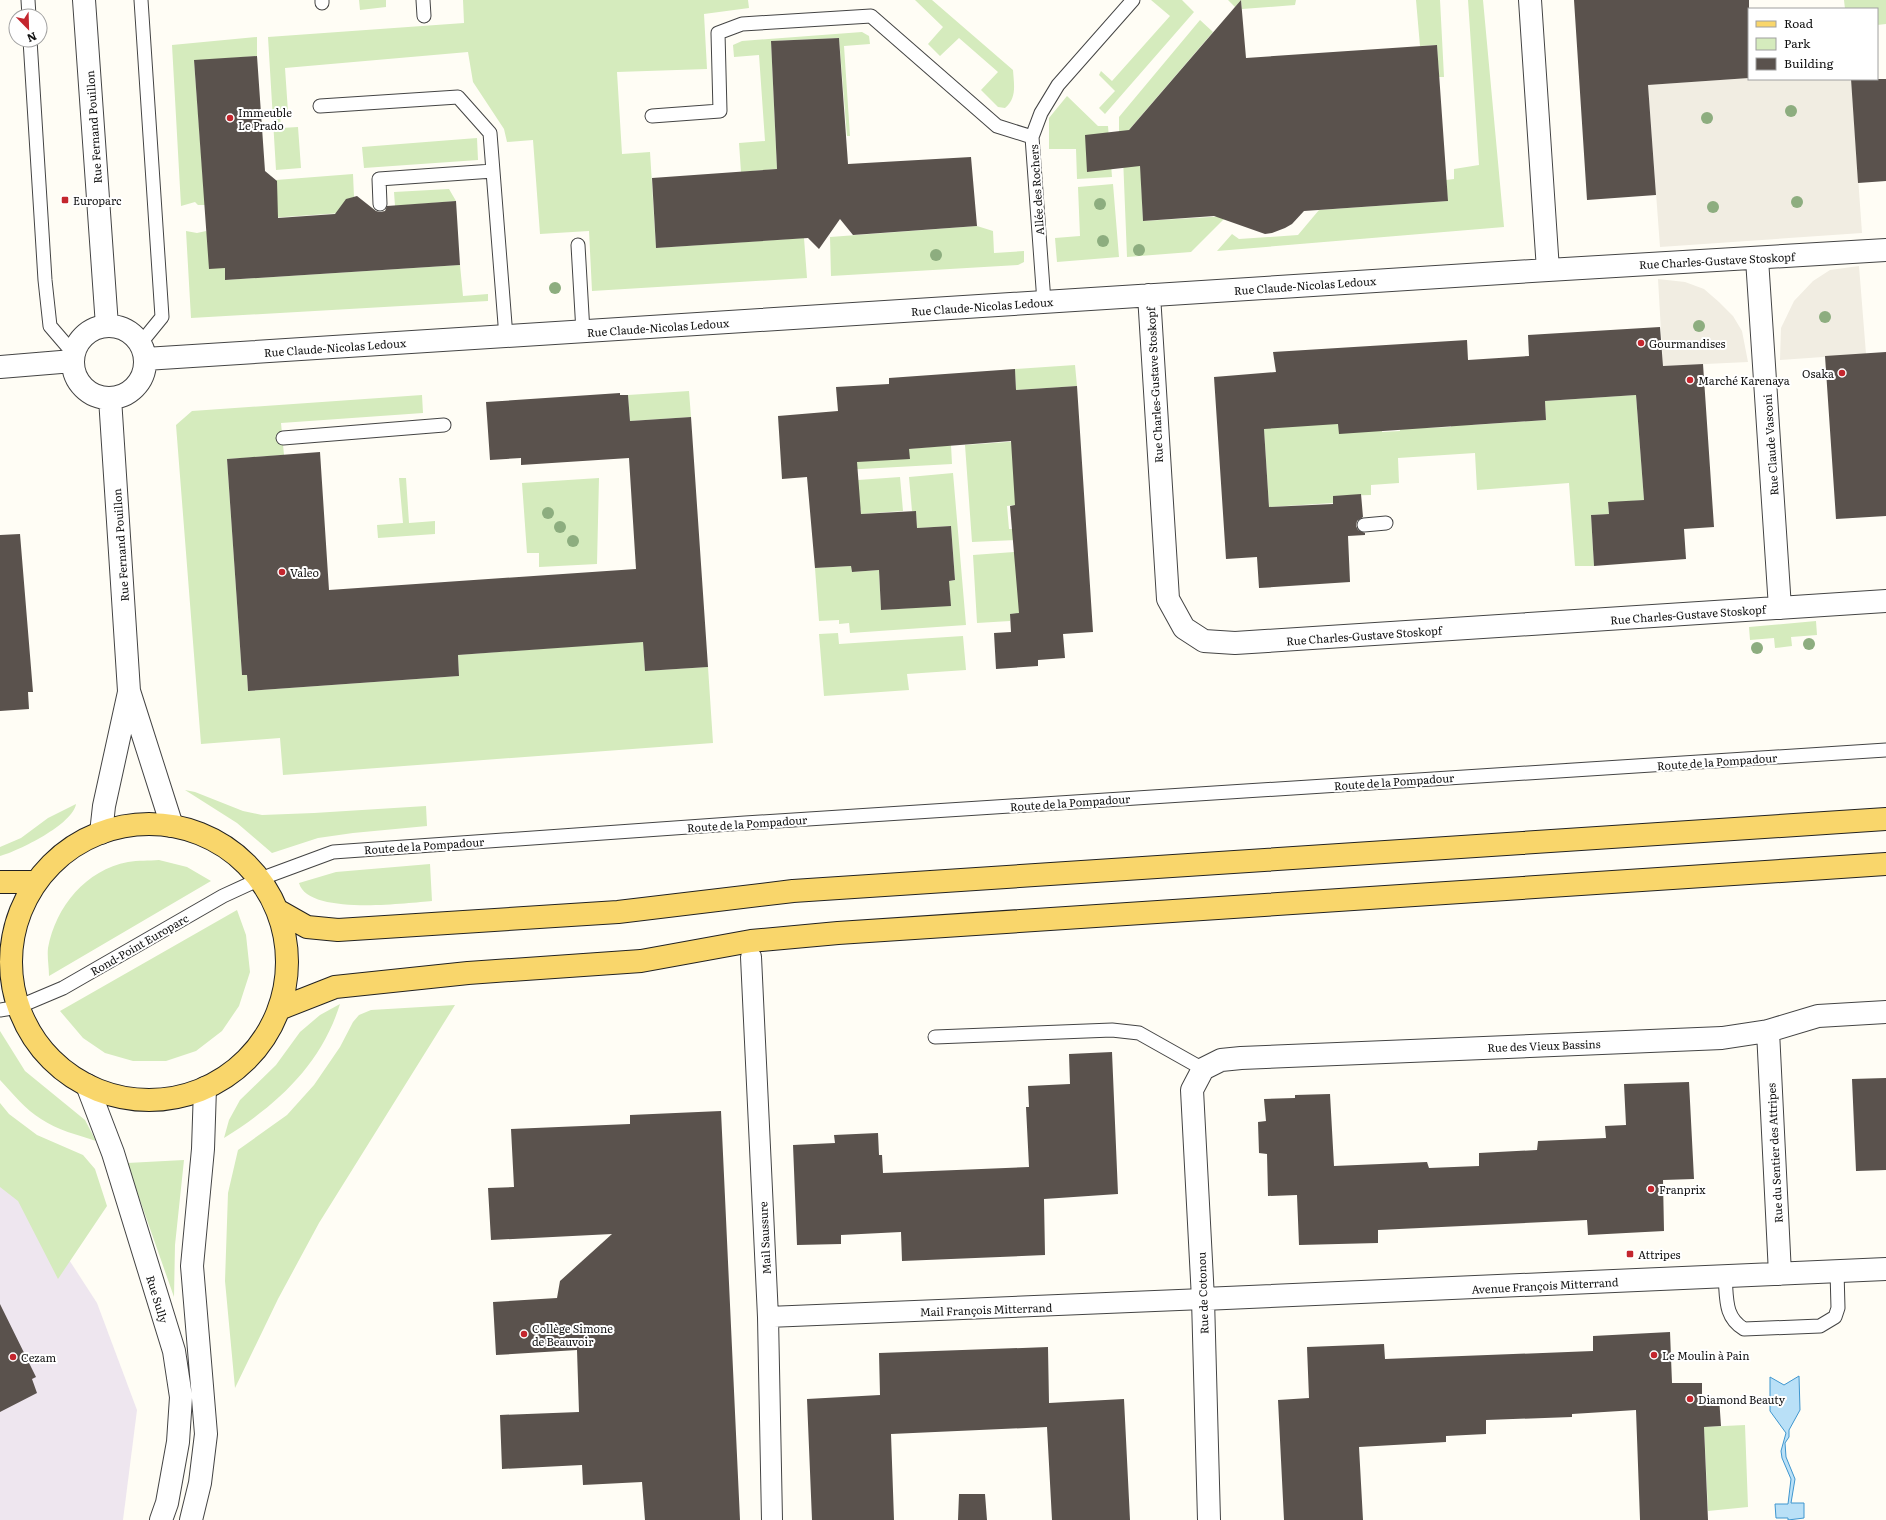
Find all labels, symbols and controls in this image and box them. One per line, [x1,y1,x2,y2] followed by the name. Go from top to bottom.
[8,8,48,48] north arrow
[1748,8,1878,80] legend
[1784,14,1814,32] text: Road
[25,29,40,47] text: N
[1784,34,1811,52] text: Park
[1784,54,1834,72] text: Building
[81,70,105,184] street label: Rue Fernand Pouillon
[238,104,292,133] place label: Immeuble Le Prado
[225,113,235,123] marker: Immeuble Le Prado
[1025,144,1047,236] street label: Allée des Rochers
[73,192,122,208] place label: Europarc
[60,195,70,205] marker: Europarc
[1639,248,1796,272] street label: Rue Charles-Gustave Stoskopf
[1233,272,1377,298] street label: Rue Claude-Nicolas Ledoux
[910,293,1054,319] street label: Rue Claude-Nicolas Ledoux
[1142,306,1166,463] street label: Rue Charles-Gustave Stoskopf
[586,314,730,340] street label: Rue Claude-Nicolas Ledoux
[263,334,407,360] street label: Rue Claude-Nicolas Ledoux
[1649,335,1725,351] place label: Gourmandises
[1636,338,1646,348] marker: Gourmandises
[1802,365,1834,381] place label: Osaka
[1837,368,1847,378] marker: Osaka
[1698,372,1790,388] place label: Marché Karenaya
[1685,375,1695,385] marker: Marché Karenaya
[1758,393,1782,496] street label: Rue Claude Vasconi
[108,488,132,602] street label: Rue Fernand Pouillon
[290,564,319,580] place label: Valeo
[277,567,287,577] marker: Valeo
[1610,601,1767,627] street label: Rue Charles-Gustave Stoskopf
[1286,622,1443,648] street label: Rue Charles-Gustave Stoskopf
[1656,749,1779,773] street label: Route de la Pompadour
[1333,769,1456,793] street label: Route de la Pompadour
[1009,790,1132,814] street label: Route de la Pompadour
[686,811,809,835] street label: Route de la Pompadour
[363,833,486,857] street label: Route de la Pompadour
[87,909,191,979] street label: Rond-Point Europarc
[1487,1035,1601,1055] street label: Rue des Vieux Bassins
[1762,1083,1786,1223] street label: Rue du Sentier des Attripes
[1659,1181,1706,1197] place label: Franprix
[1646,1184,1656,1194] marker: Franprix
[754,1201,774,1275] street label: Mail Saussure
[1638,1246,1680,1262] place label: Attripes
[1625,1249,1635,1259] marker: Attripes
[1193,1252,1211,1334] street label: Rue de Cotonou
[143,1273,173,1325] street label: Rue Sully
[1471,1273,1619,1297] street label: Avenue François Mitterrand
[919,1299,1053,1319] street label: Mail François Mitterrand
[532,1320,613,1349] place label: Collège Simone de Beauvoir
[519,1329,529,1339] marker: Collège Simone de Beauvoir
[1662,1347,1750,1363] place label: Le Moulin à Pain
[21,1349,57,1365] place label: Cezam
[1649,1350,1659,1360] marker: Le Moulin à Pain
[8,1352,18,1362] marker: Cezam
[1698,1391,1786,1407] place label: Diamond Beauty
[1685,1394,1695,1404] marker: Diamond Beauty

